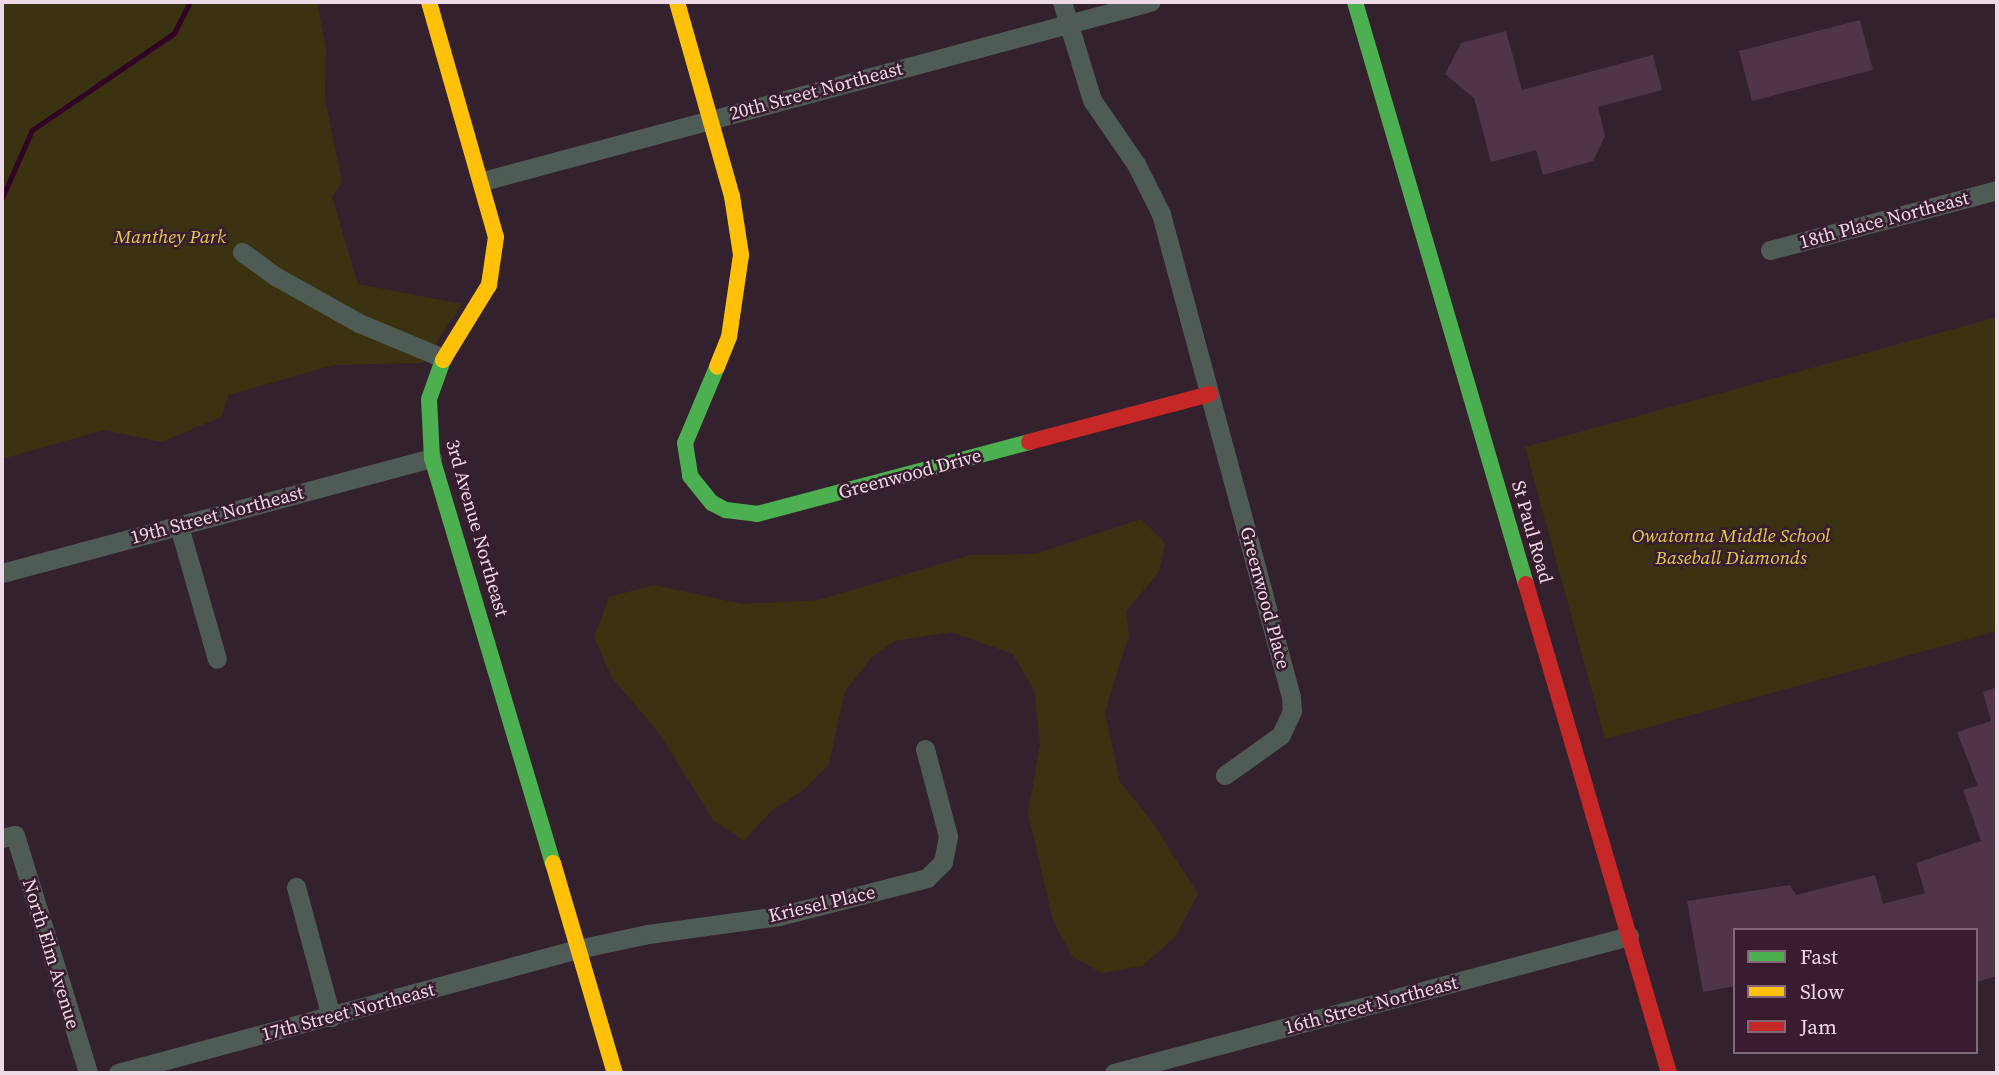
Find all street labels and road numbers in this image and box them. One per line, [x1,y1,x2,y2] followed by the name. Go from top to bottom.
[727,57,905,125] street label: 20th Street Northeast
[1797,186,1971,254] street label: 18th Place Northeast
[441,437,513,619] street label: 3rd Avenue Northeast
[836,444,984,504] street label: Greenwood Drive
[1507,478,1557,586] street label: St Paul Road
[128,481,306,549] street label: 19th Street Northeast
[1235,524,1295,672] street label: Greenwood Place
[17,876,85,1032] street label: North Elm Avenue
[766,881,878,927] street label: Kriesel Place
[1282,971,1460,1039] street label: 16th Street Northeast
[259,978,437,1046] street label: 17th Street Northeast

